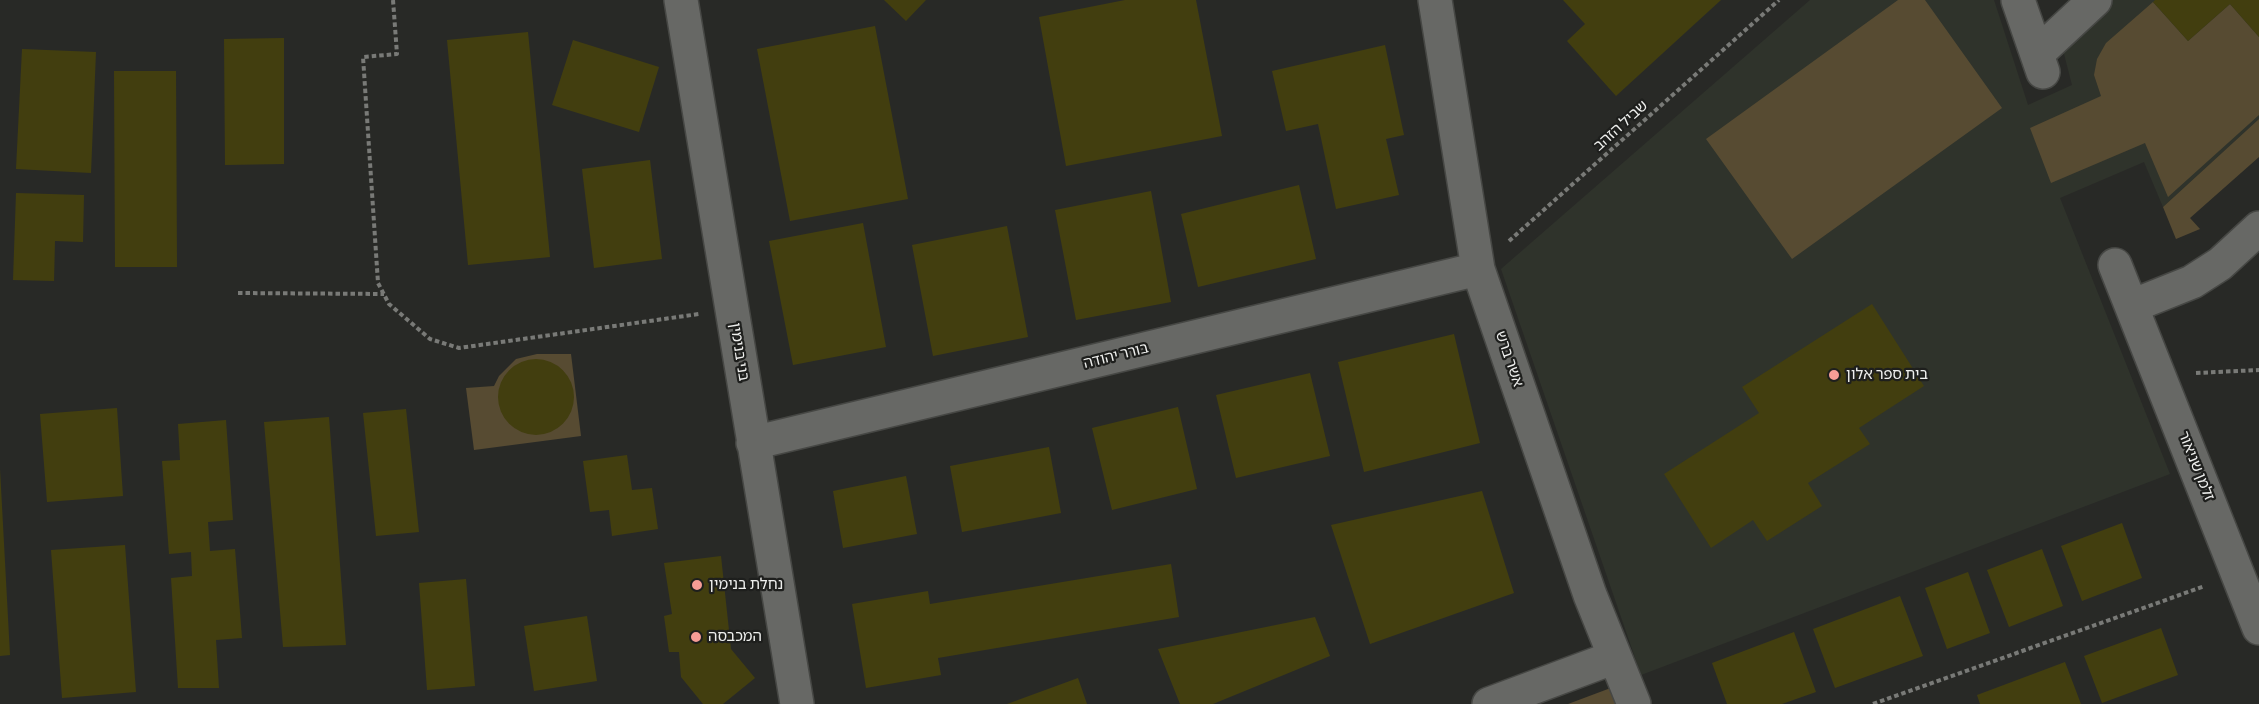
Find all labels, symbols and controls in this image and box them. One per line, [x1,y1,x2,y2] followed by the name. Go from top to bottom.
[1590,97,1652,155] street label: שביל הזהב
[725,321,753,383] street label: בני בנימין
[1491,329,1527,389] street label: אשר ברש
[1082,339,1150,373] street label: בורר יהודה
[1846,366,1928,384] place label: בית ספר אלון
[1827,368,1841,382] marker: בית ספר אלון
[2174,429,2218,503] street label: זלמן שניאור
[709,576,783,594] place label: נחלת בנימין
[690,578,704,592] marker: נחלת בנימין
[708,628,762,646] place label: המכבסה
[689,630,703,644] marker: המכבסה

